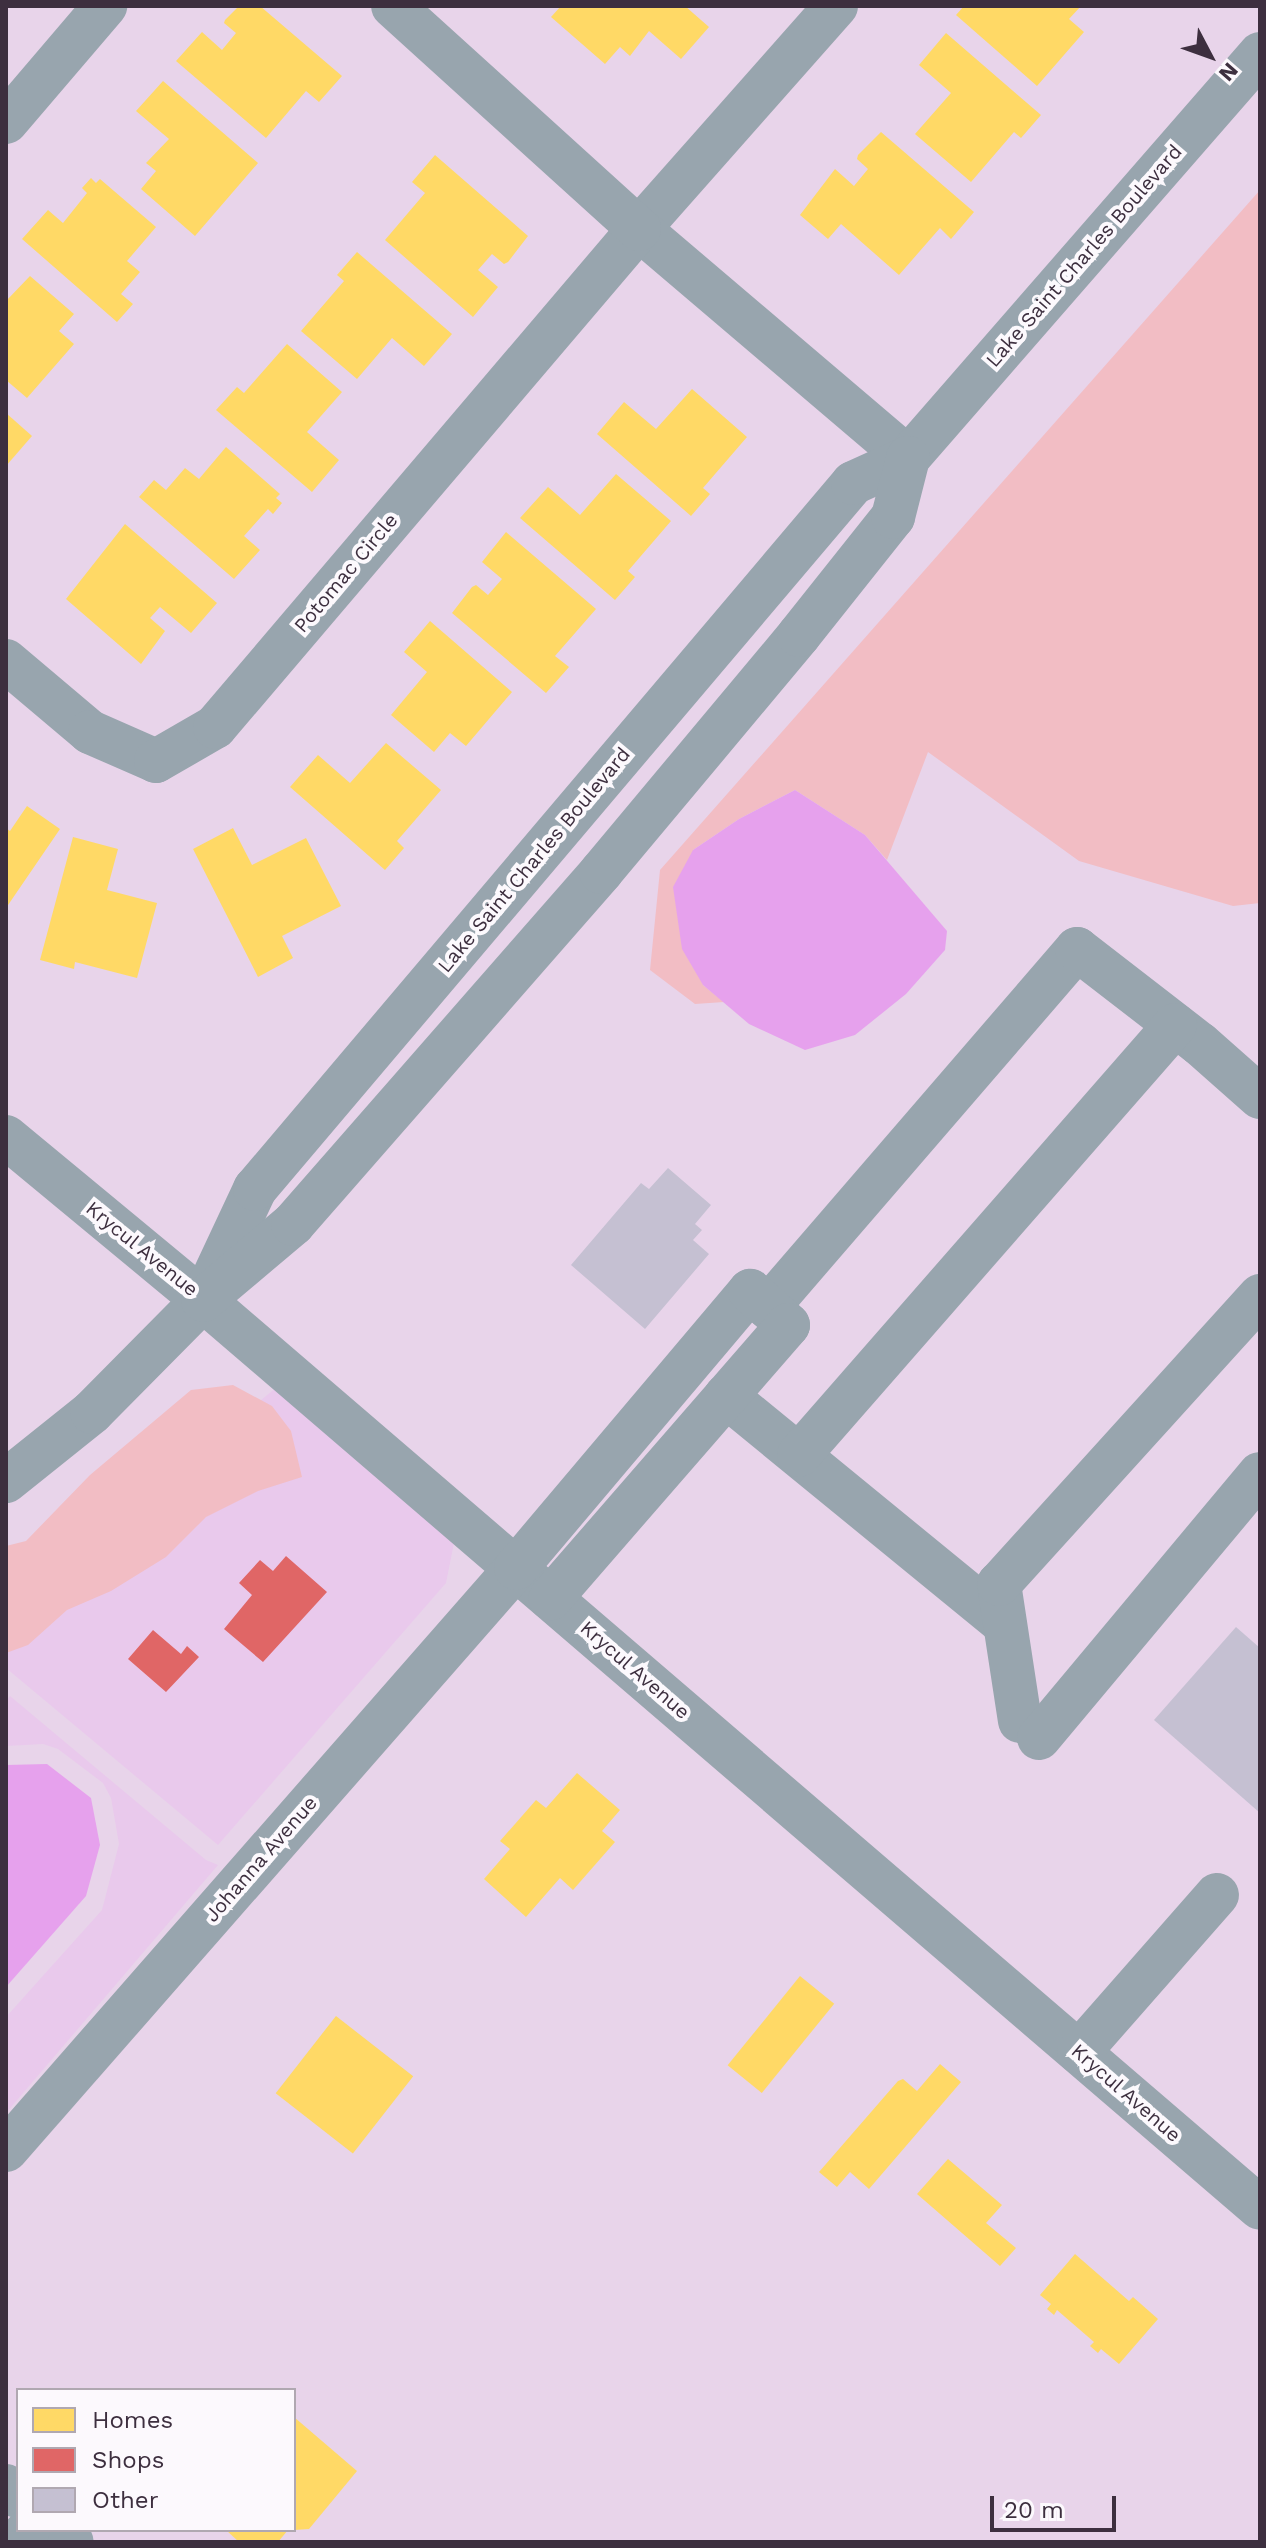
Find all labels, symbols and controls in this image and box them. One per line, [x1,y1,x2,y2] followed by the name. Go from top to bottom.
[1170,16,1250,96] north arrow
[1214,58,1243,86] text: N
[981,140,1187,372] street label: Lake Saint Charles Boulevard
[289,508,403,638] street label: Potomac Circle
[433,743,635,977] street label: Lake Saint Charles Boulevard
[81,1196,203,1302] street label: Krycul Avenue
[575,1615,695,1725] street label: Krycul Avenue
[199,1791,323,1927] street label: Johanna Avenue
[1066,2038,1186,2148] street label: Krycul Avenue
[16,2388,296,2532] legend
[92,2406,173,2434] text: Homes
[92,2446,164,2474] text: Shops
[994,2480,1120,2530] scale bar
[92,2486,159,2514] text: Other
[1004,2496,1064,2524] text: 20 m

